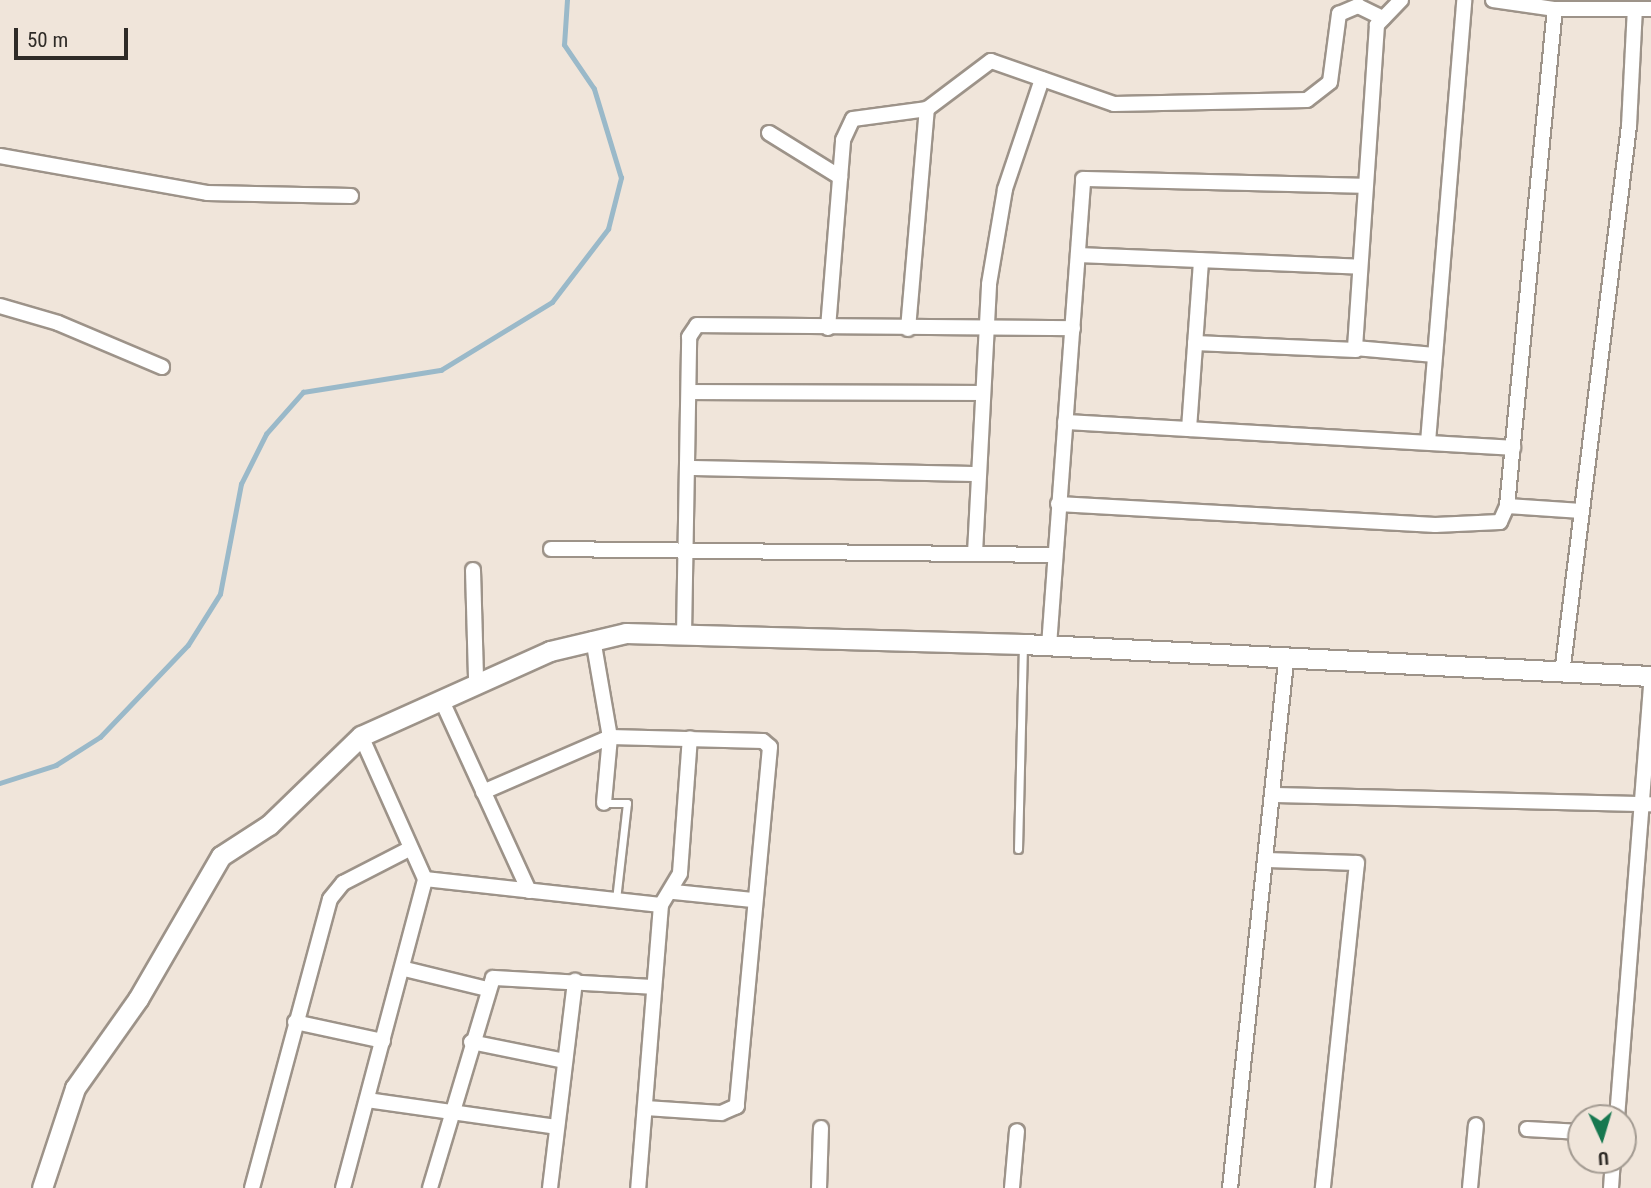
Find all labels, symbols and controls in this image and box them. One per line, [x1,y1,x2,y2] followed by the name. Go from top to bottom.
[18,14,131,58] scale bar
[27,28,68,52] text: 50 m
[1567,1104,1637,1174] north arrow
[1597,1147,1610,1170] text: U

